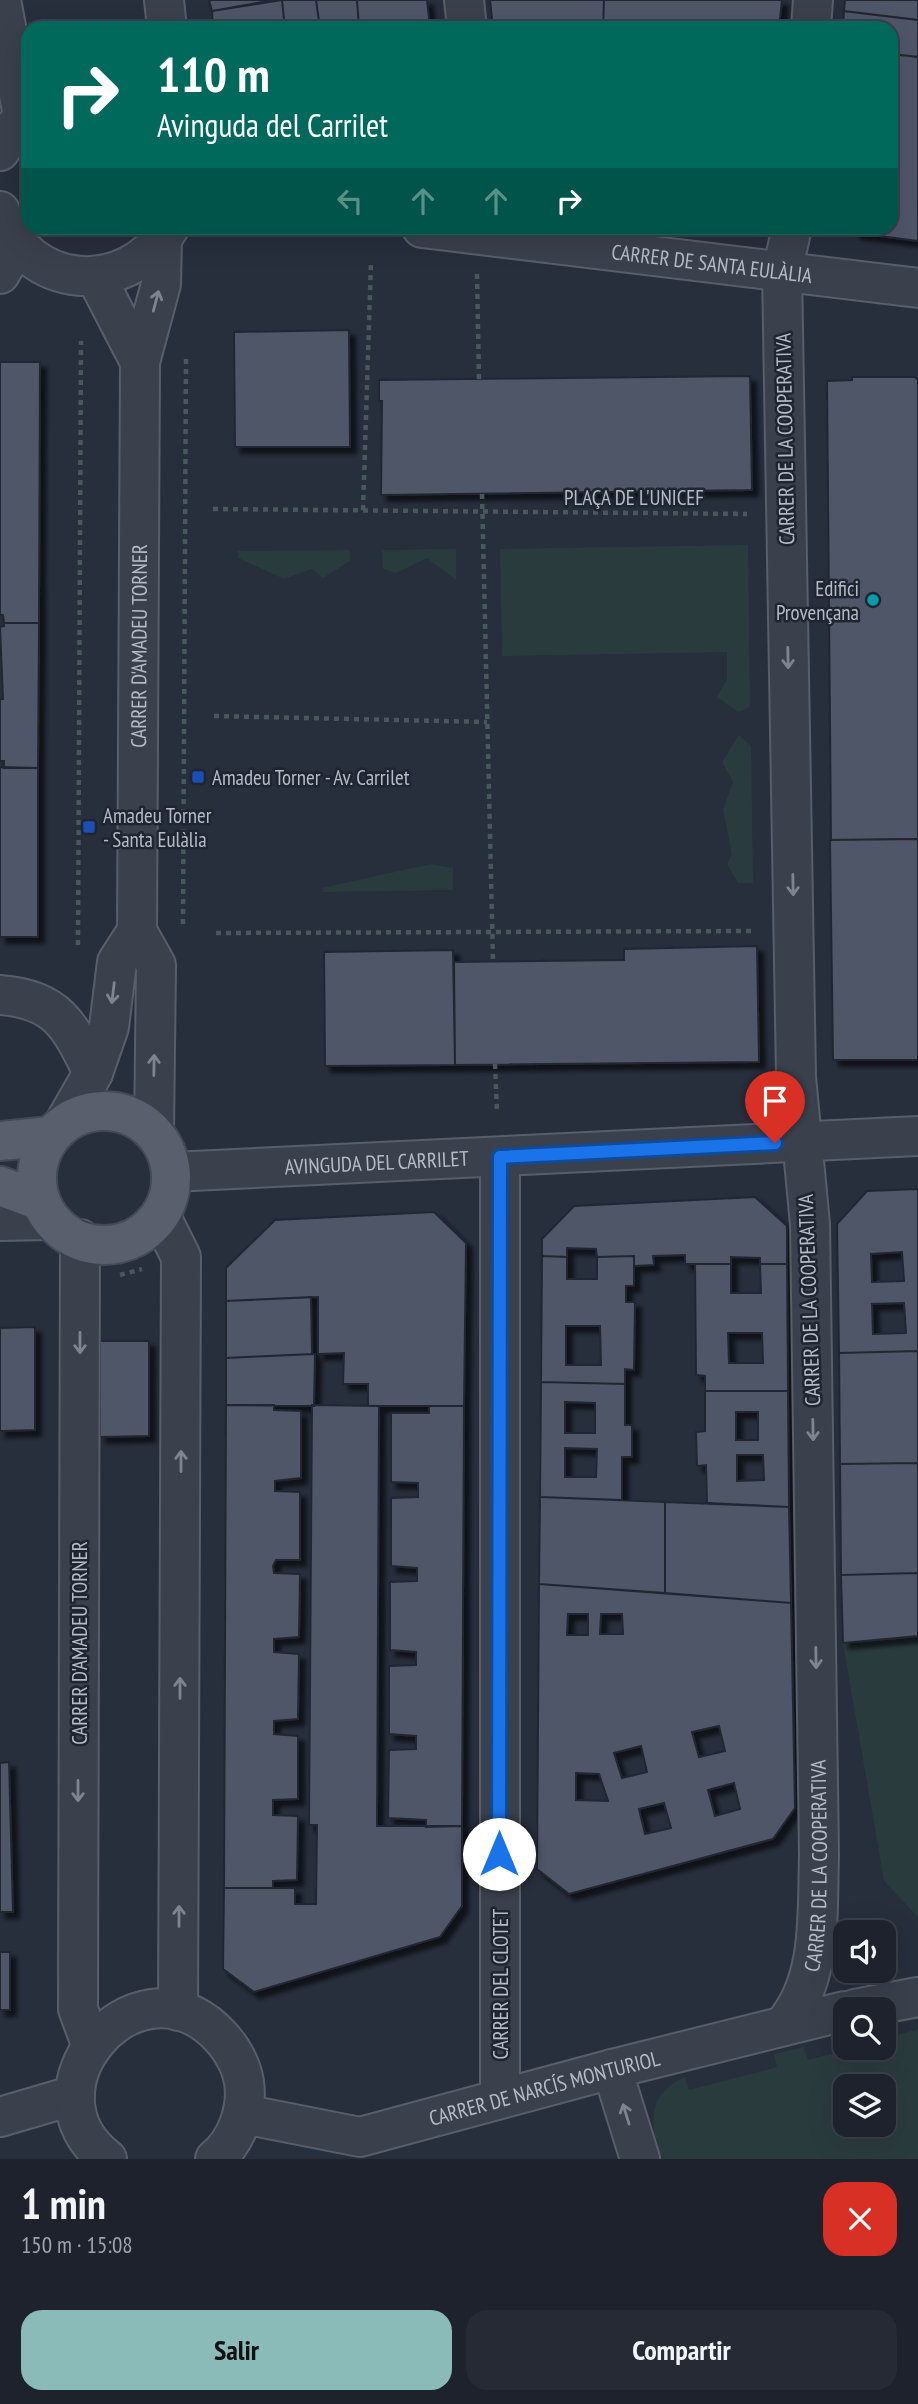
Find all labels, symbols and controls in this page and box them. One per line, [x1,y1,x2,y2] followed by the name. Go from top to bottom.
[157,42,270,106] text: 110 m
[42,49,133,140] icon: right
[157,104,388,146] text: Avinguda del Carrilet
[331,182,369,220] icon: left
[404,182,442,220] icon: ahead
[477,182,515,220] icon: ahead
[550,182,588,220] icon: right
[610,238,814,289] street label: CARRER DE SANTA EULÀLIA
[150,290,163,313] one-way arrow
[770,333,800,545] street label: CARRER DE LA COOPERATIVA
[564,484,704,511] street label: PLAÇA DE L'UNICEF
[124,544,153,748] street label: CARRER D'AMADEU TORNER
[776,575,859,626] place label: Edifici Provençana
[865,592,881,608] marker: Edifici Provençana
[782,646,795,669] one-way arrow
[212,764,410,791] place label: Amadeu Torner - Av. Carrilet
[190,769,206,785] marker: Amadeu Torner - Av. Carrilet
[103,802,212,853] place label: Amadeu Torner - Santa Eulàlia
[81,819,97,835] marker: Amadeu Torner - Santa Eulàlia
[786,873,799,896] one-way arrow
[107,981,120,1004] one-way arrow
[148,1054,161,1077] one-way arrow
[745,1071,805,1143] pin
[756,1082,794,1120] icon: arrive
[284,1144,470,1180] street label: AVINGUDA DEL CARRILET
[792,1194,826,1406] street label: CARRER DE LA COOPERATIVA
[73,1331,87,1354] one-way arrow
[806,1419,820,1442] one-way arrow
[174,1449,188,1472] one-way arrow
[66,1541,93,1745] street label: CARRER D'AMADEU TORNER
[809,1646,823,1669] one-way arrow
[173,1677,187,1700] one-way arrow
[797,1759,833,1974] street label: CARRER DE LA COOPERATIVA
[71,1779,85,1802] one-way arrow
[462,1817,536,1891] position arrow
[172,1904,186,1927] one-way arrow
[487,1908,514,2059] street label: CARRER DEL CLOTET
[833,1920,896,2137] map controls
[833,1920,896,1983] button: sound
[833,1997,896,2060] button: search
[426,2044,663,2131] street label: CARRER DE NARCÍS MONTURIOL
[833,2074,896,2137] button: layers
[618,2103,631,2125] one-way arrow
[21,2176,106,2231] text: 1 min
[823,2182,897,2256] button: close
[21,2230,133,2259] text: 150 m · 15:08
[21,2310,452,2390] button: Salir
[466,2310,897,2390] button: Compartir

